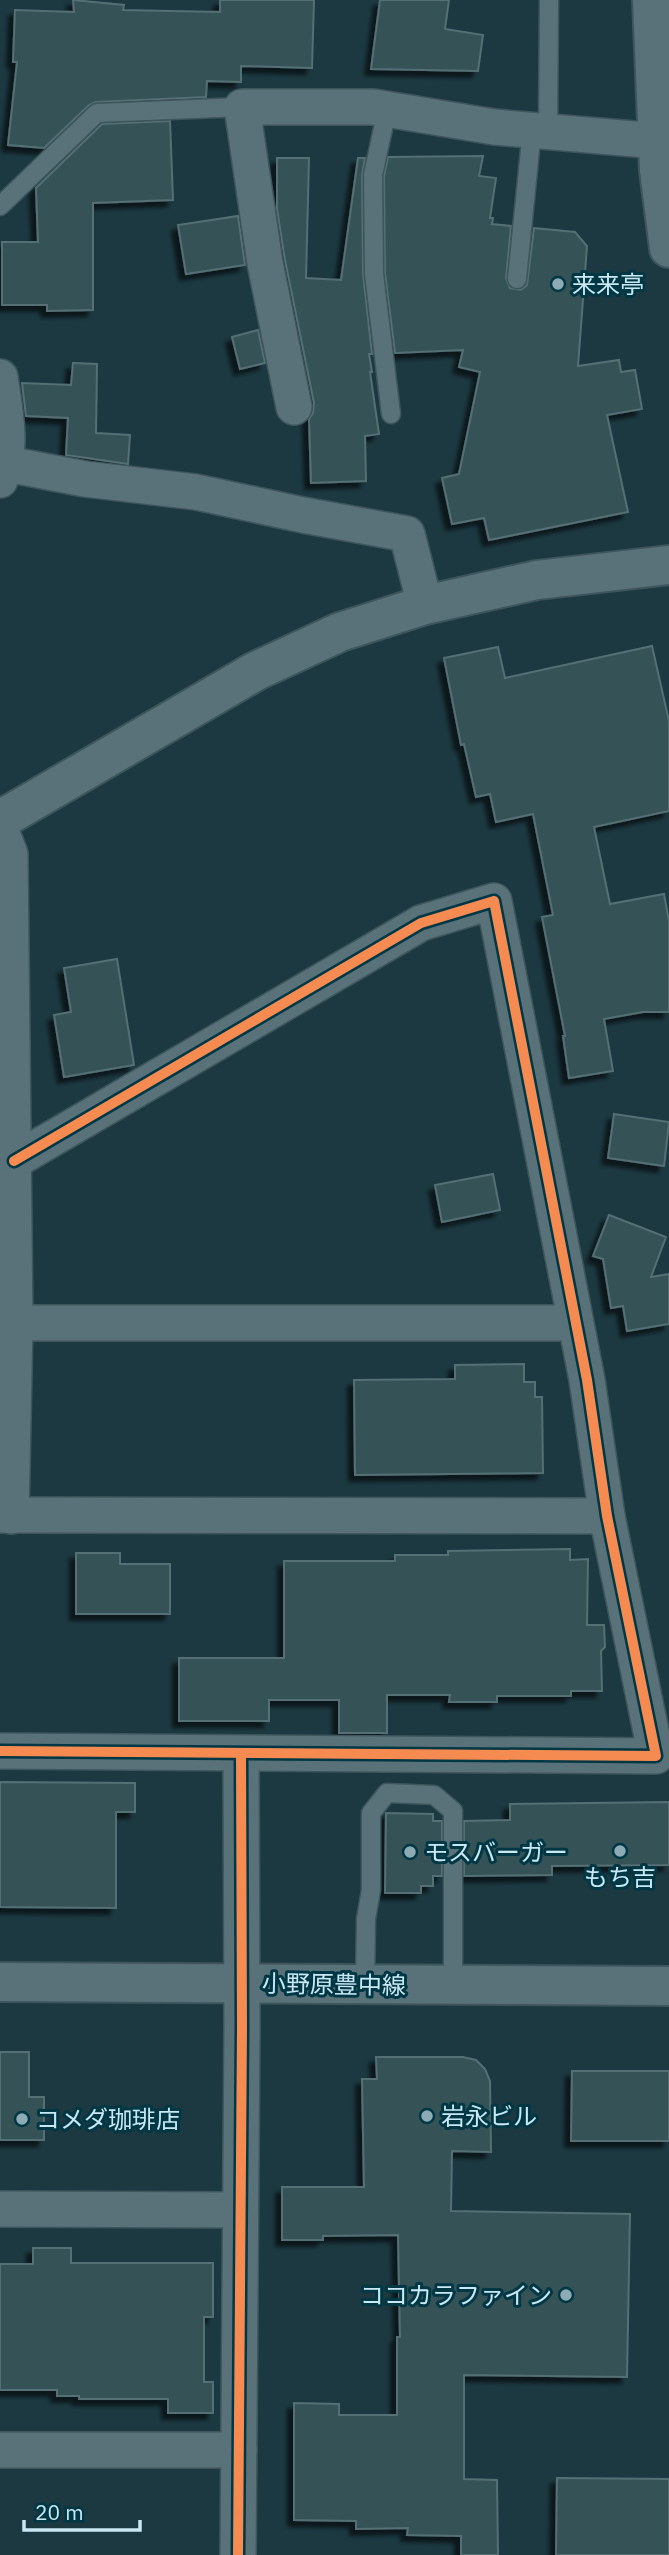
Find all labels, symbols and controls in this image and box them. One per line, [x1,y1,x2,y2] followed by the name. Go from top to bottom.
[572,268,644,300] place label: 来来亭
[550,276,566,292] marker: 来来亭
[424,1836,568,1868] place label: モスバーガー
[612,1843,628,1859] marker: もち吉
[402,1844,418,1860] marker: モスバーガー
[584,1861,656,1893] place label: もち吉
[262,1967,406,2001] street label: 小野原豊中線
[441,2100,537,2132] place label: 岩永ビル
[36,2103,180,2135] place label: コメダ珈琲店
[419,2108,435,2124] marker: 岩永ビル
[14,2111,30,2127] marker: コメダ珈琲店
[360,2279,552,2311] place label: ココカラファイン
[558,2287,574,2303] marker: ココカラファイン
[24,2488,140,2532] scale bar
[35,2498,84,2526] text: 20 m

